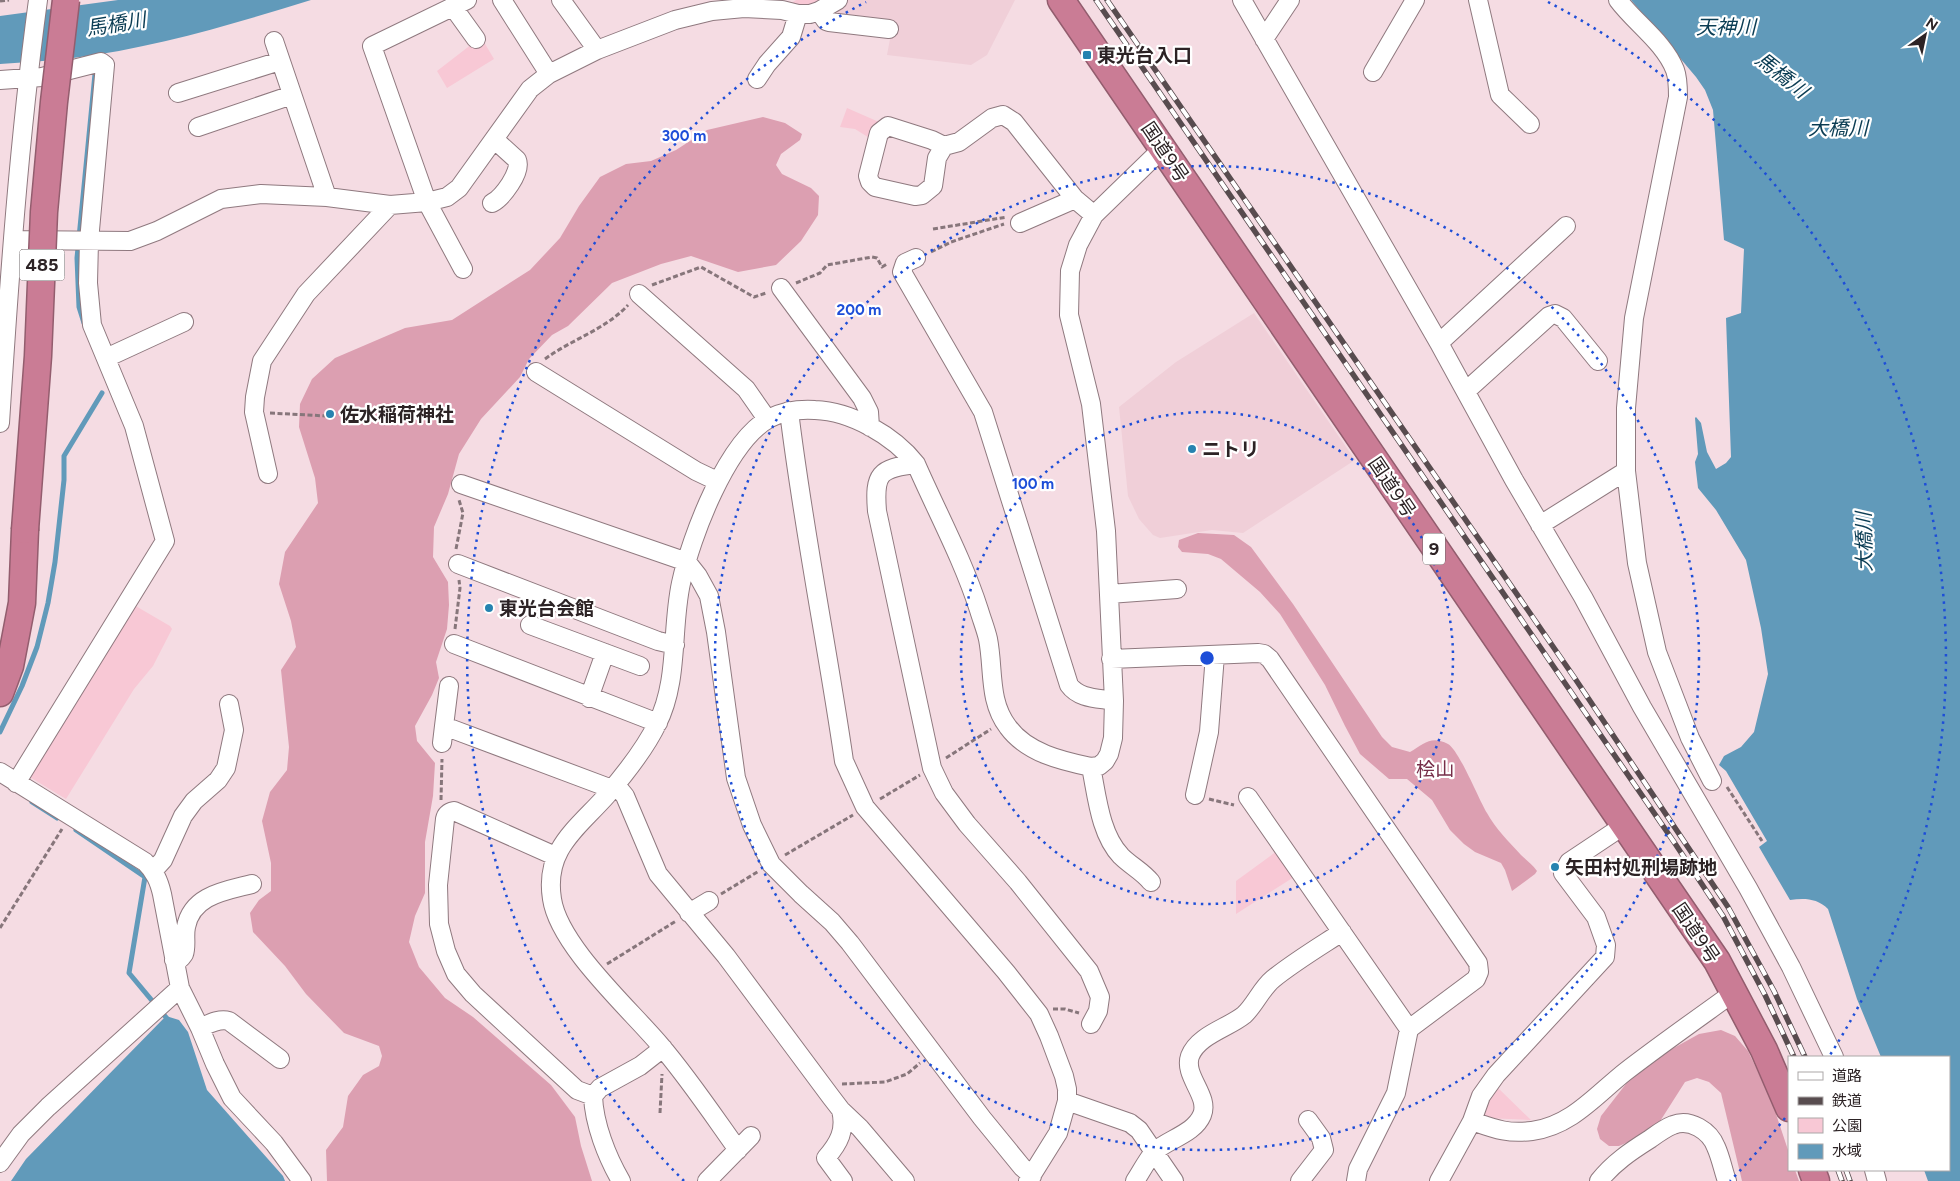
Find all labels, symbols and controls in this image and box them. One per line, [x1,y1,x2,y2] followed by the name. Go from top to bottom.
[84,7,149,41] water label: 馬橋川
[1900,10,1950,60] north arrow
[1923,14,1941,35] text: N
[1696,15,1758,39] water label: 天神川
[1097,44,1192,67] place label: 東光台入口
[1751,47,1815,104] water label: 馬橋川
[1081,49,1093,61] marker: 東光台入口
[1808,116,1870,140] water label: 大橋川
[1137,117,1193,187] street label: 国道9号
[662,127,706,145] text: 300 m
[20,250,64,280] road number: 485
[837,301,881,319] text: 200 m
[340,403,454,426] place label: 佐水稲荷神社
[324,408,336,420] marker: 佐水稲荷神社
[1202,438,1259,461] place label: ニトリ
[1186,443,1198,455] marker: ニトリ
[1364,452,1420,522] street label: 国道9号
[1012,475,1054,493] text: 100 m
[1851,510,1877,572] water label: 大橋川
[1423,534,1445,564] road number: 9
[499,597,594,620] place label: 東光台会館
[483,602,495,614] marker: 東光台会館
[1198,649,1216,667] centre of rings
[1416,758,1454,781] park label: 桧山
[1565,856,1717,879] place label: 矢田村処刑場跡地
[1549,861,1561,873] marker: 矢田村処刑場跡地
[1668,898,1724,968] street label: 国道9号
[1788,1056,1950,1171] legend
[1832,1067,1862,1085] text: 道路
[1832,1092,1862,1110] text: 鉄道
[1832,1117,1862,1135] text: 公園
[1832,1142,1862,1160] text: 水域

